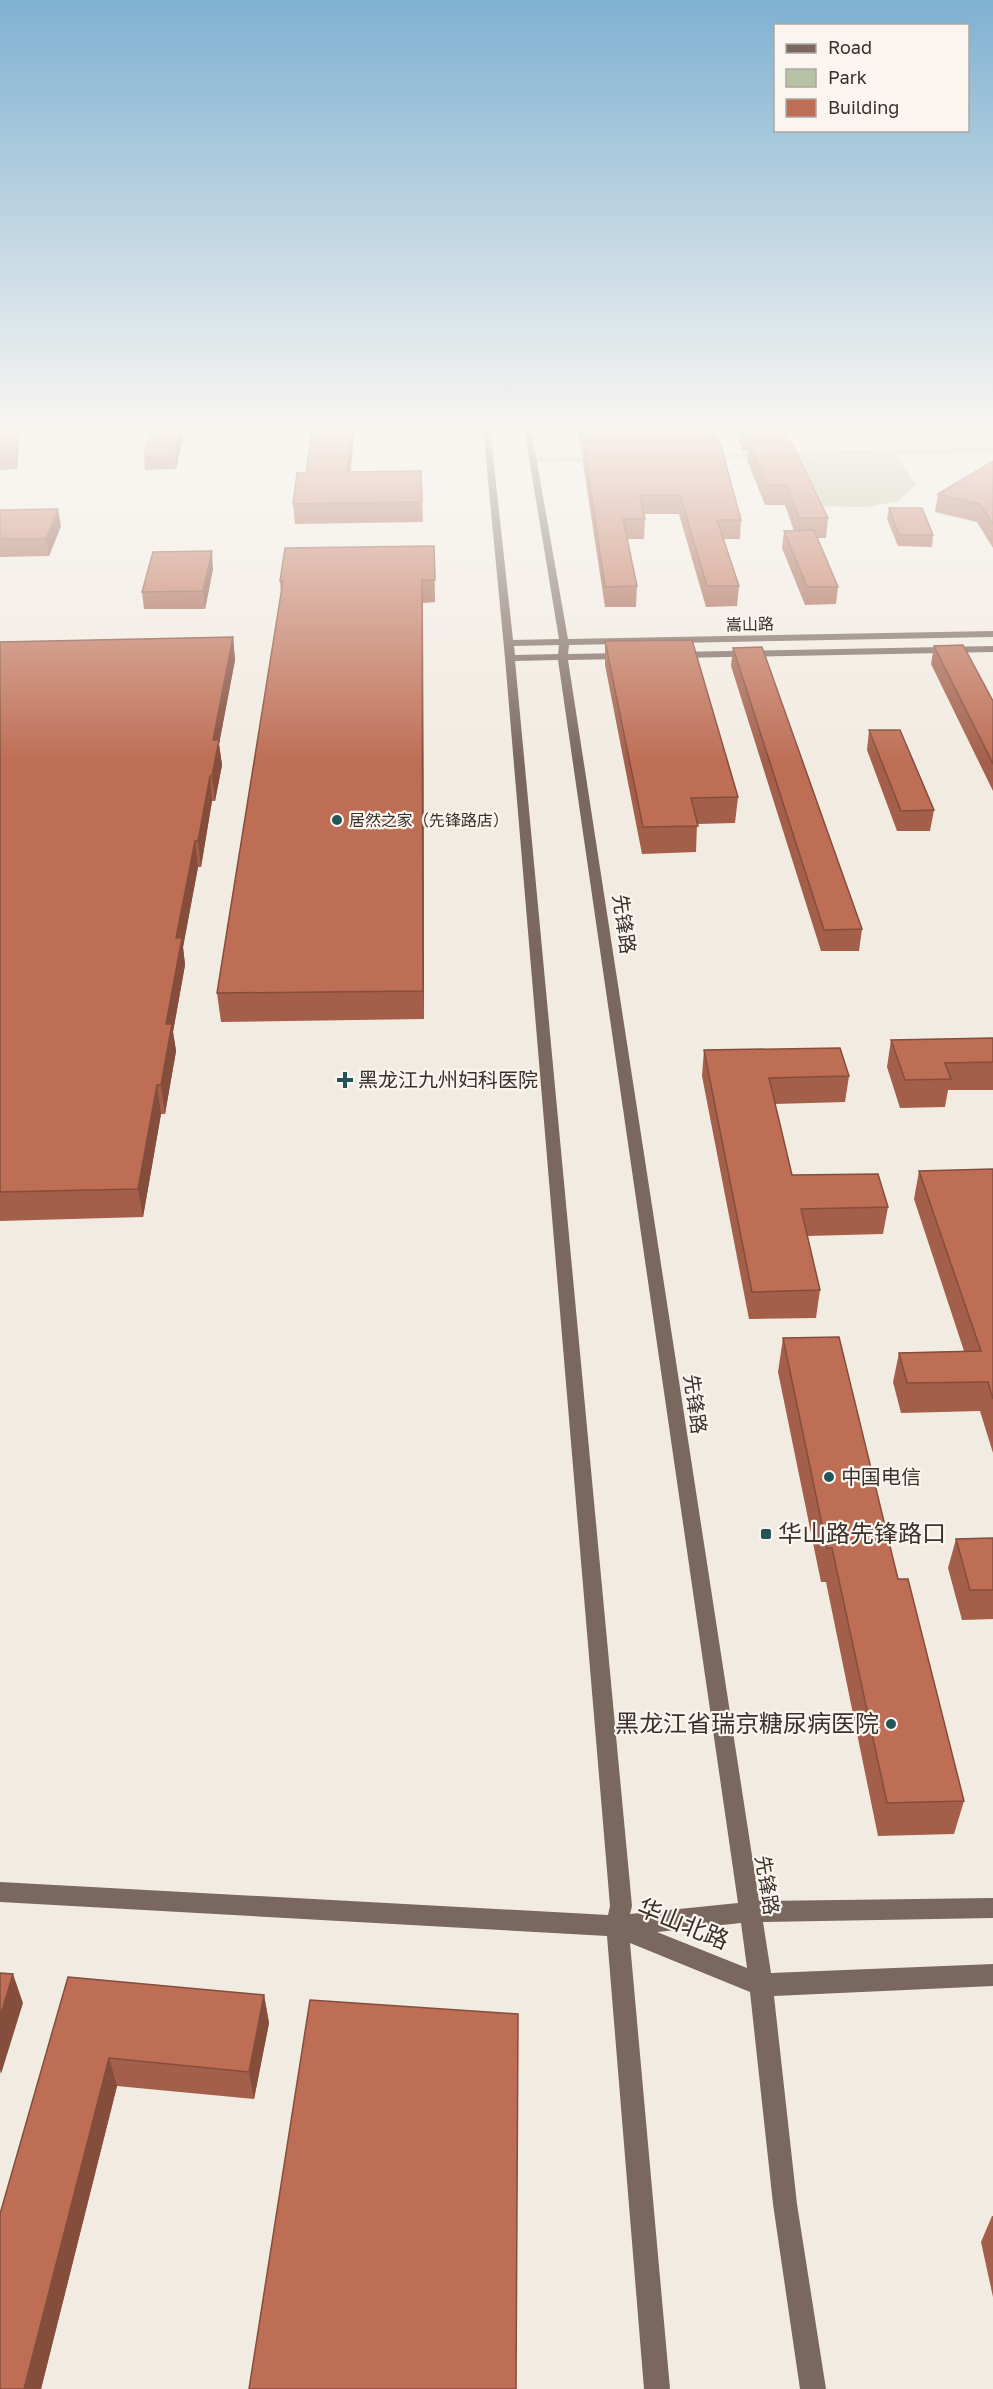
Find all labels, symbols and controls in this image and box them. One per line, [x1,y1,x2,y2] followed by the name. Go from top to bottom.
[774,24,969,132] legend
[828,36,872,58] text: Road
[828,66,867,88] text: Park
[828,96,899,118] text: Building
[726,614,774,634] street label: 嵩山路
[349,810,509,830] place label: 居然之家（先锋路店）
[330,813,344,827] marker: 居然之家（先锋路店）
[609,892,641,955] street label: 先锋路
[358,1067,538,1091] place label: 黑龙江九州妇科医院
[336,1071,354,1089] marker: 黑龙江九州妇科医院
[680,1372,712,1435] street label: 先锋路
[841,1464,921,1488] place label: 中国电信
[822,1470,836,1484] marker: 中国电信
[778,1518,946,1547] place label: 华山路先锋路口
[759,1527,773,1541] marker: 华山路先锋路口
[615,1708,879,1737] place label: 黑龙江省瑞京糖尿病医院
[884,1717,898,1731] marker: 黑龙江省瑞京糖尿病医院
[751,1853,785,1916] street label: 先锋路
[634,1891,733,1954] street label: 华山北路

